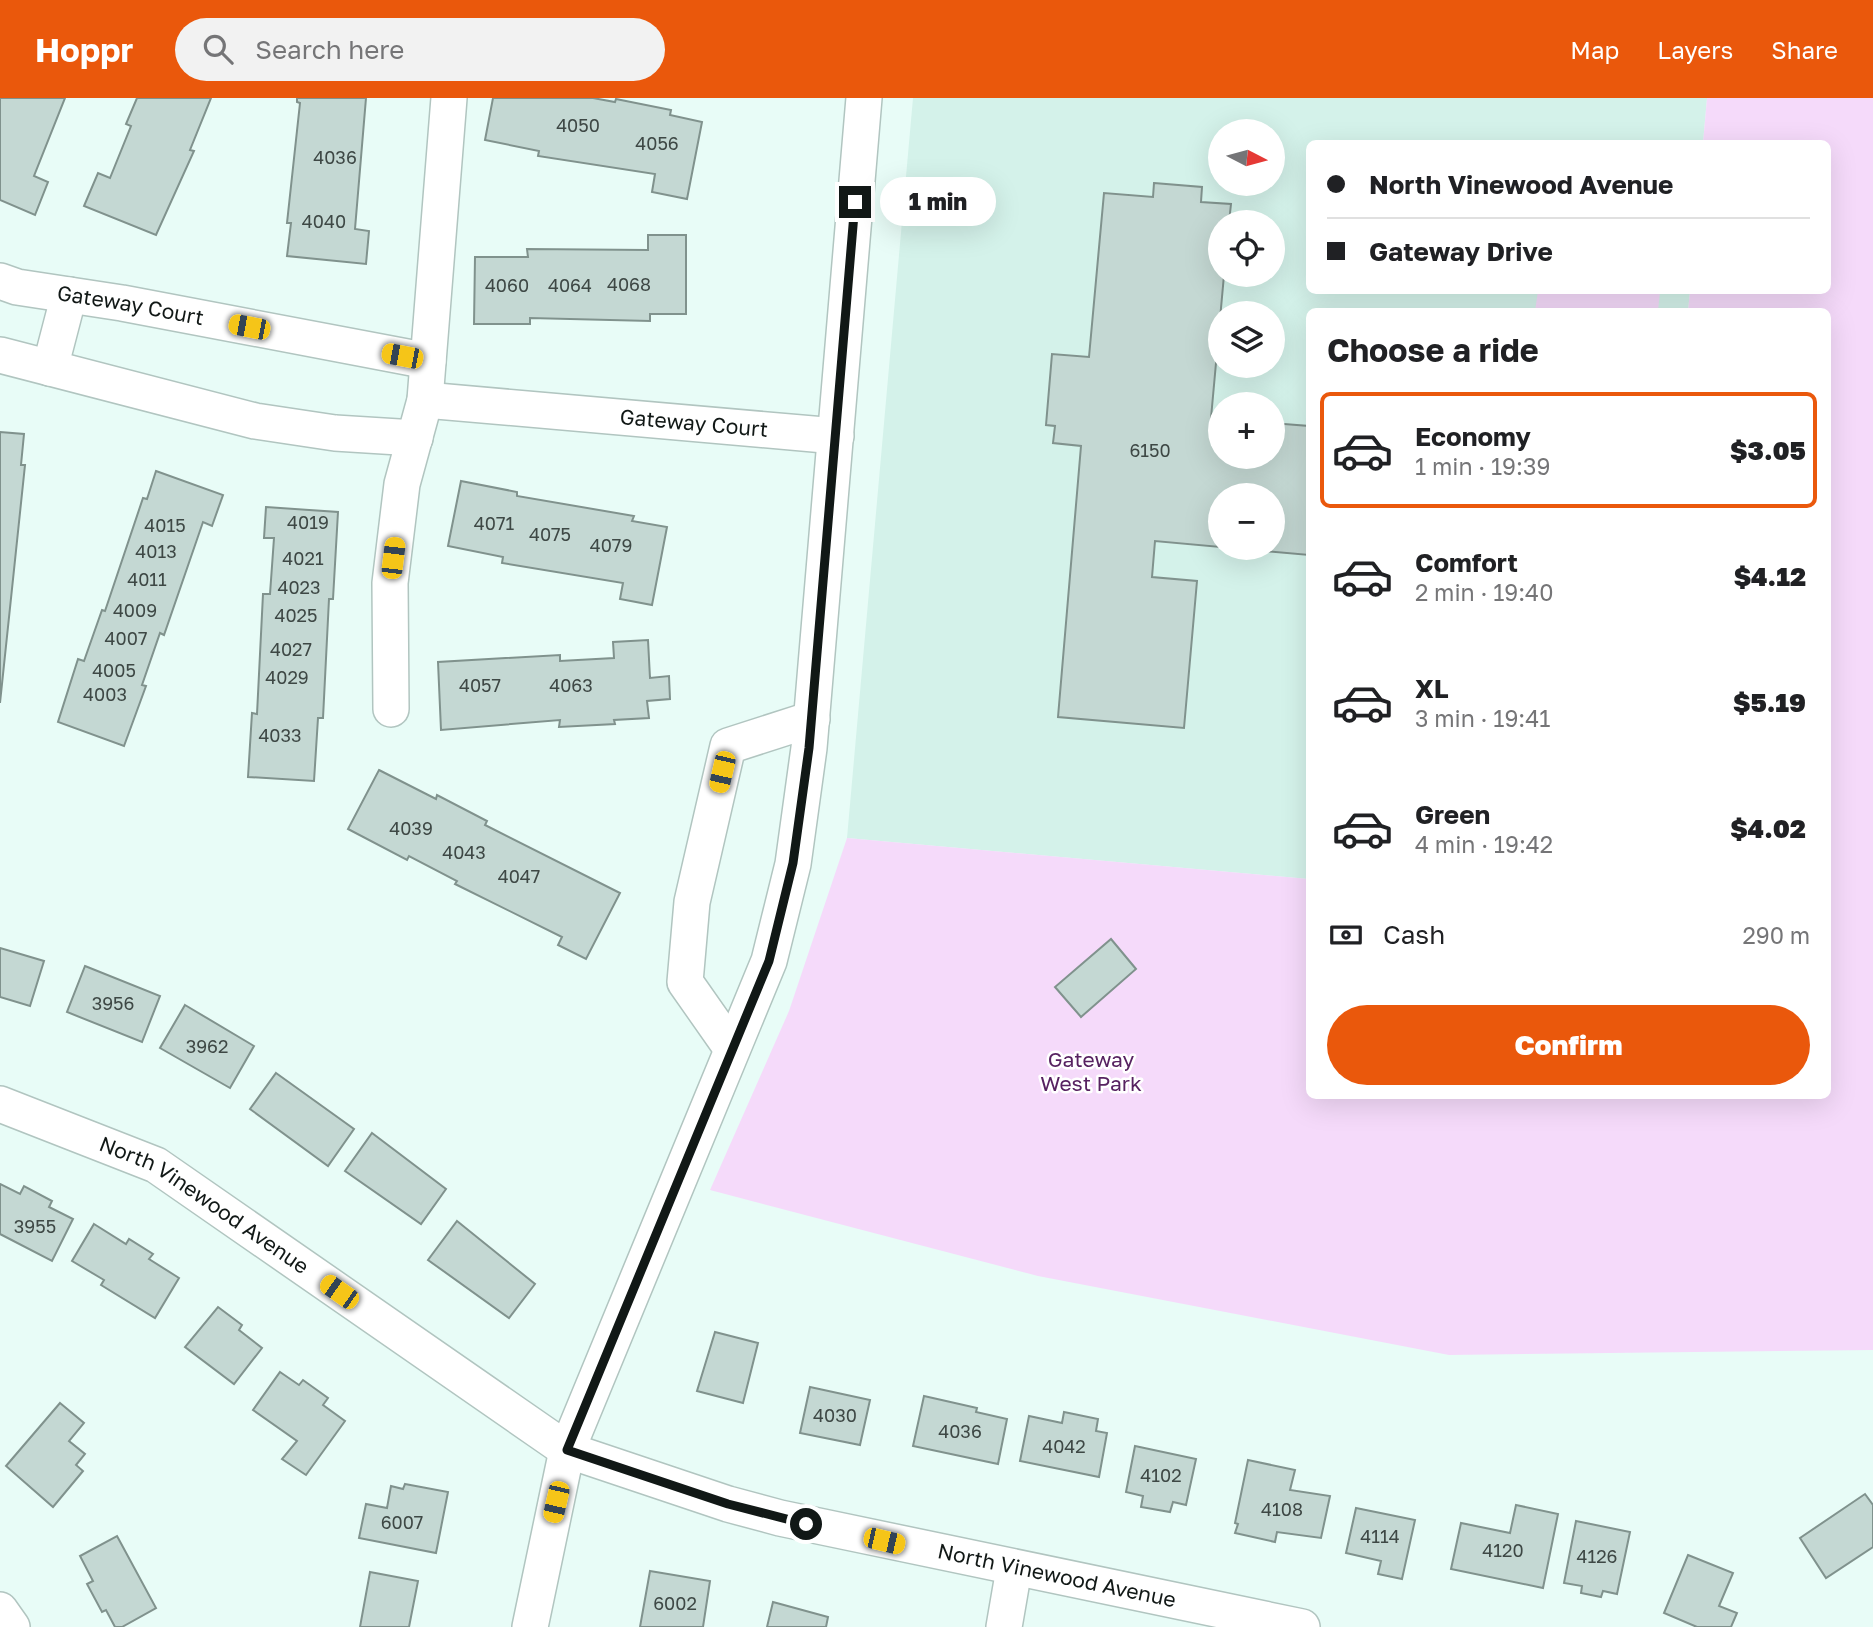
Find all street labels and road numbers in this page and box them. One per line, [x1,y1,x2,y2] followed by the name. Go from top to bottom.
[55,279,206,330] street label: Gateway Court
[619,403,769,442] street label: Gateway Court
[96,1130,314,1279] street label: North Vinewood Avenue
[935,1537,1178,1612] street label: North Vinewood Avenue

